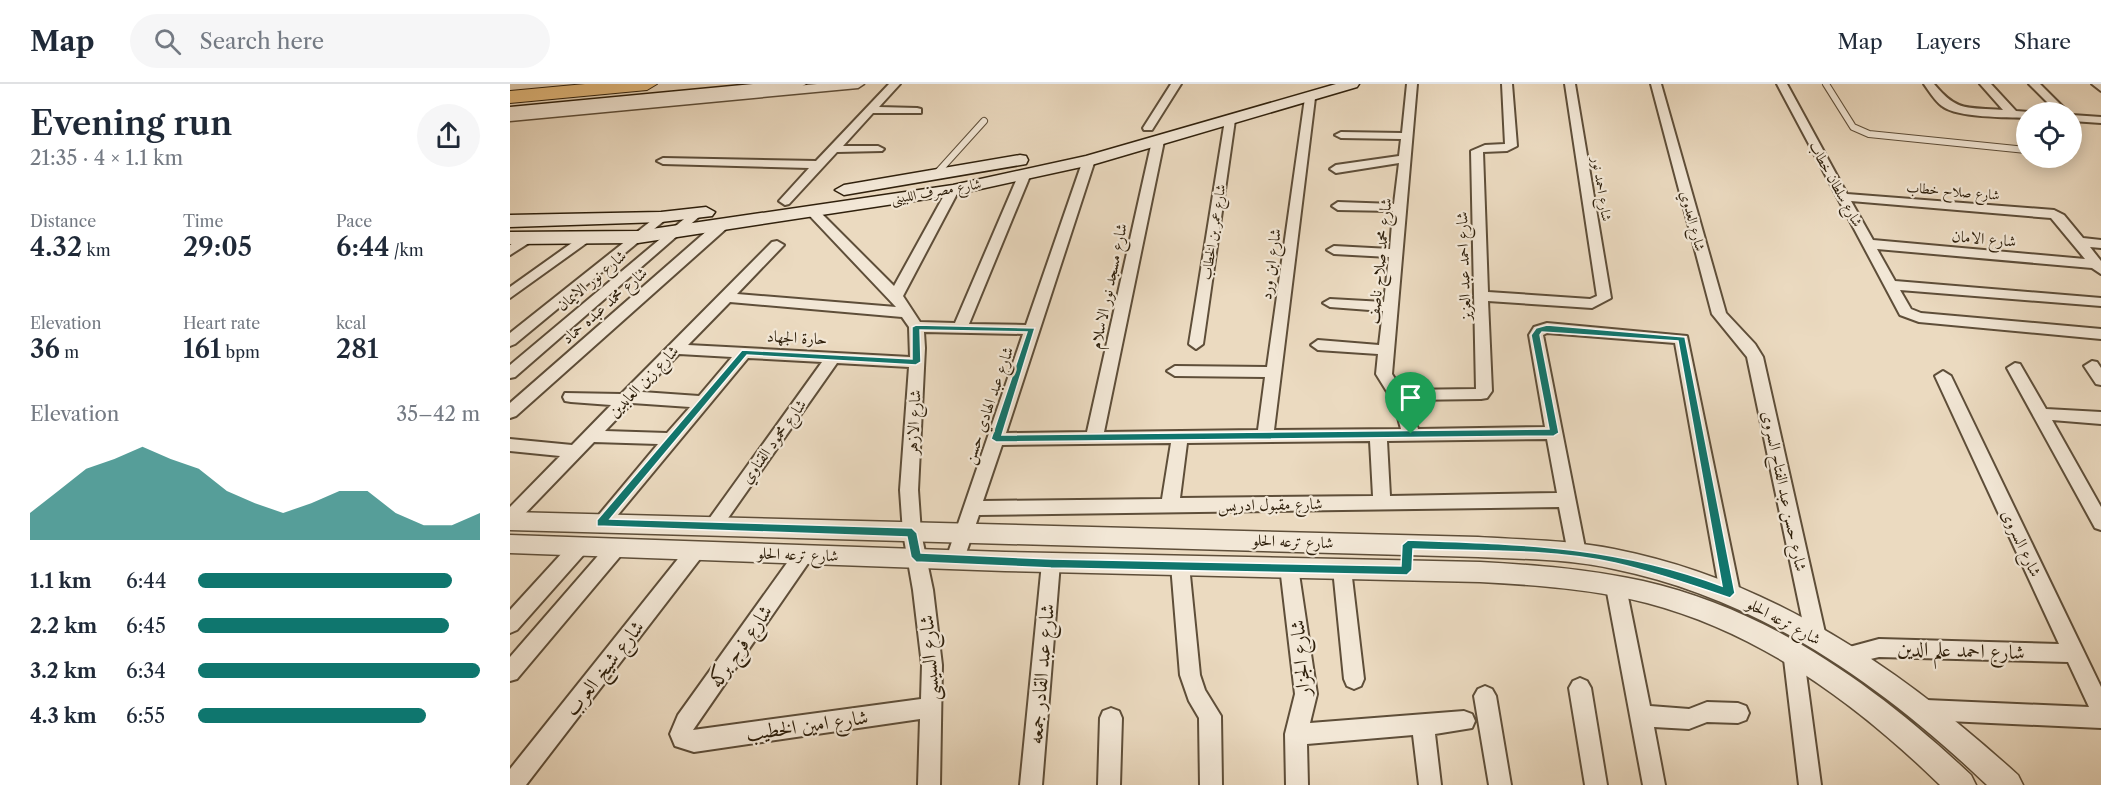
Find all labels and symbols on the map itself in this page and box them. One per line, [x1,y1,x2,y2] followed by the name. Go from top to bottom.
[1803,138,1867,231] street label: شارع سلطان خطاب
[1585,154,1616,223] street label: شارع احمد نور
[890,174,983,211] street label: شارع مصرف اللبينى
[1905,178,2000,208] street label: شارع صلاح خطاب
[1197,183,1232,281] street label: شارع عمر بن الخطاب
[1673,189,1710,254] street label: شارع العدوي
[1362,197,1401,325] street label: شارع محمد صلاح ناصف
[1451,211,1479,323] street label: شارع احمد عبد العزيز
[1085,221,1136,352] street label: شارع مسجد نور الاسلام
[1950,225,2017,255] street label: شارع الامان
[1255,227,1289,301] street label: شارع ابن ورد
[552,245,632,318] street label: شارع نور الايمان
[557,262,654,351] street label: شارع محمد عبده حماد
[766,325,828,349] street label: حارة الجهاد
[604,341,685,424] street label: شارع زين العابدين
[959,344,1021,468] street label: شارع عبد الهادي حسن
[1385,372,1436,434] pin
[901,389,929,457] street label: شارع الازهر
[736,395,813,489] street label: شارع محمود القناوي
[1753,409,1812,574] street label: شارع حسن عبد الفتاح السروى
[1217,493,1323,519] street label: شارع مقبول ادريس
[1994,506,2046,581] street label: شارع السروى
[1250,530,1334,556] street label: شارع ترعه الحلو
[755,543,839,569] street label: شارع ترعه الحلو
[1740,592,1824,652] street label: شارع ترعه الحلو
[703,600,782,695] street label: شارع فرج بركه
[1023,603,1065,746] street label: شارع عبد القادر جمعه
[914,614,950,702] street label: شارع السيسى
[559,615,654,724] street label: شارع شيخ العرب
[1285,618,1321,699] street label: شارع الجزار
[1897,636,2025,673] street label: شارع احمد علم الدين
[744,705,871,751] street label: شارع امين الخطيب

